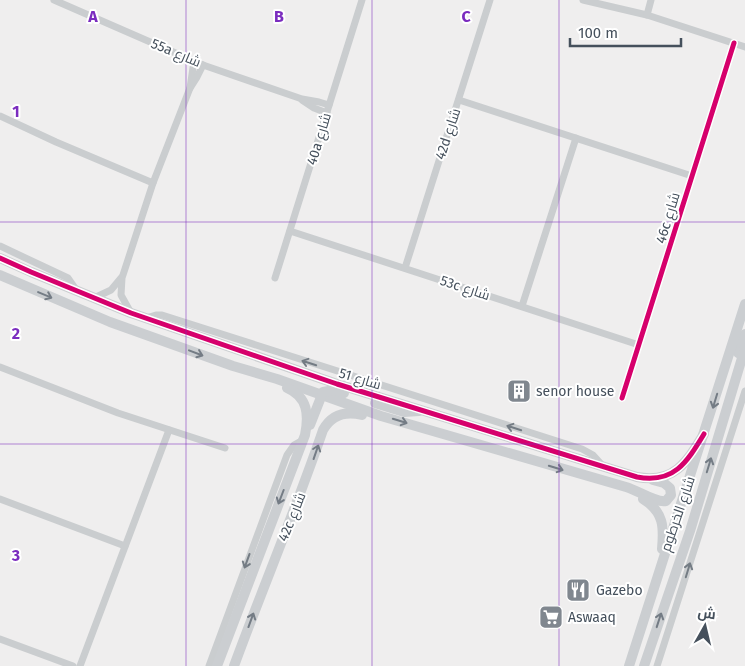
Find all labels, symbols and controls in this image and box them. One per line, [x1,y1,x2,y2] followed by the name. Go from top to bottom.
[87,7,98,26] text: A
[274,7,284,26] text: B
[461,7,471,26] text: C
[570,15,681,47] scale bar
[578,24,618,42] text: 100 m
[149,35,203,71] street label: 55a شارع
[12,102,20,121] text: 1
[432,106,464,162] street label: 42d شارع
[303,111,335,167] street label: 40a شارع
[652,190,684,246] street label: 46c شارع
[438,272,492,304] street label: 53c شارع
[37,290,52,300] one-way arrow
[12,324,20,343] text: 2
[188,349,203,358] one-way arrow
[301,357,317,367] one-way arrow
[337,365,383,393] street label: شارع 51
[506,378,532,404] building icon: senor house
[536,383,614,400] place label: senor house
[709,392,719,408] one-way arrow
[392,417,408,427] one-way arrow
[506,422,522,432] one-way arrow
[311,445,321,461] one-way arrow
[705,458,715,474] one-way arrow
[547,463,563,473] one-way arrow
[657,474,700,554] street label: شارع الخرطوم
[276,488,285,504] one-way arrow
[274,490,310,544] street label: 42c شارع
[11,546,20,565] text: 3
[242,553,251,568] one-way arrow
[683,562,693,578] one-way arrow
[565,577,591,603] restaurant icon: Gazebo
[596,582,643,599] place label: Gazebo
[680,601,730,651] north arrow
[538,604,564,630] supermarket icon: Aswaaq
[697,604,717,623] text: ش
[568,609,616,626] place label: Aswaaq
[655,612,664,628] one-way arrow
[247,613,256,628] one-way arrow

